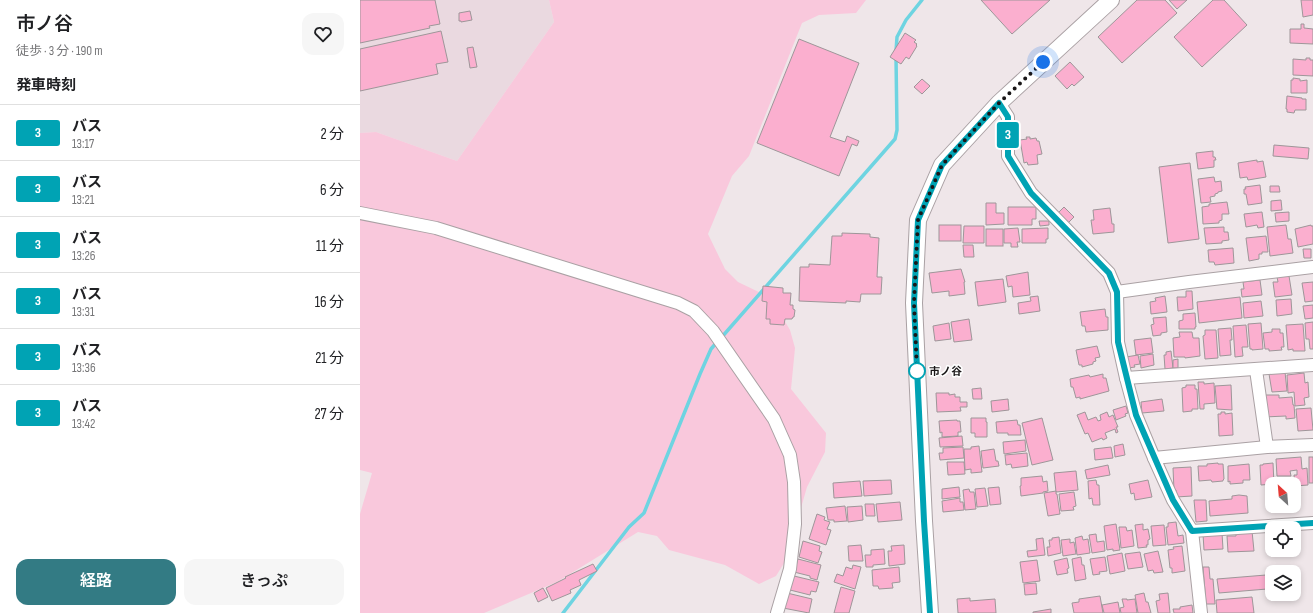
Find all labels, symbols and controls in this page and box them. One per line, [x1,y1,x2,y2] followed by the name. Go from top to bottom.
[16,13,73,36] text: 市ノ谷
[302,13,344,55] button: heart
[16,43,102,59] text: 徒歩 · 3 分 · 190 m
[1033,52,1053,72] your location
[16,76,76,95] text: 発車時刻
[72,117,102,136] text: バス
[995,122,1021,148] line badge: 3
[35,124,41,141] text: 3
[320,125,344,144] text: 2 分
[1005,126,1011,143] text: 3
[72,136,94,152] text: 13:17
[72,173,102,192] text: バス
[35,180,41,197] text: 3
[320,181,344,200] text: 6 分
[72,192,94,208] text: 13:21
[72,229,102,248] text: バス
[35,236,41,253] text: 3
[316,237,344,256] text: 11 分
[72,248,96,264] text: 13:26
[72,285,102,304] text: バス
[35,292,41,309] text: 3
[315,293,344,312] text: 16 分
[72,304,94,320] text: 13:31
[72,341,102,360] text: バス
[35,348,41,365] text: 3
[315,349,344,368] text: 21 分
[72,360,96,376] text: 13:36
[908,362,926,380] marker: 市ノ谷
[929,365,962,378] place label: 市ノ谷
[72,397,102,416] text: バス
[35,404,41,421] text: 3
[314,405,344,424] text: 27 分
[72,416,95,432] text: 13:42
[1265,477,1301,513] north arrow
[1265,477,1301,601] map controls
[1265,521,1301,557] button: locate
[16,559,176,605] button: 経路
[184,559,344,605] button: きっぷ
[1265,565,1301,601] button: layers

